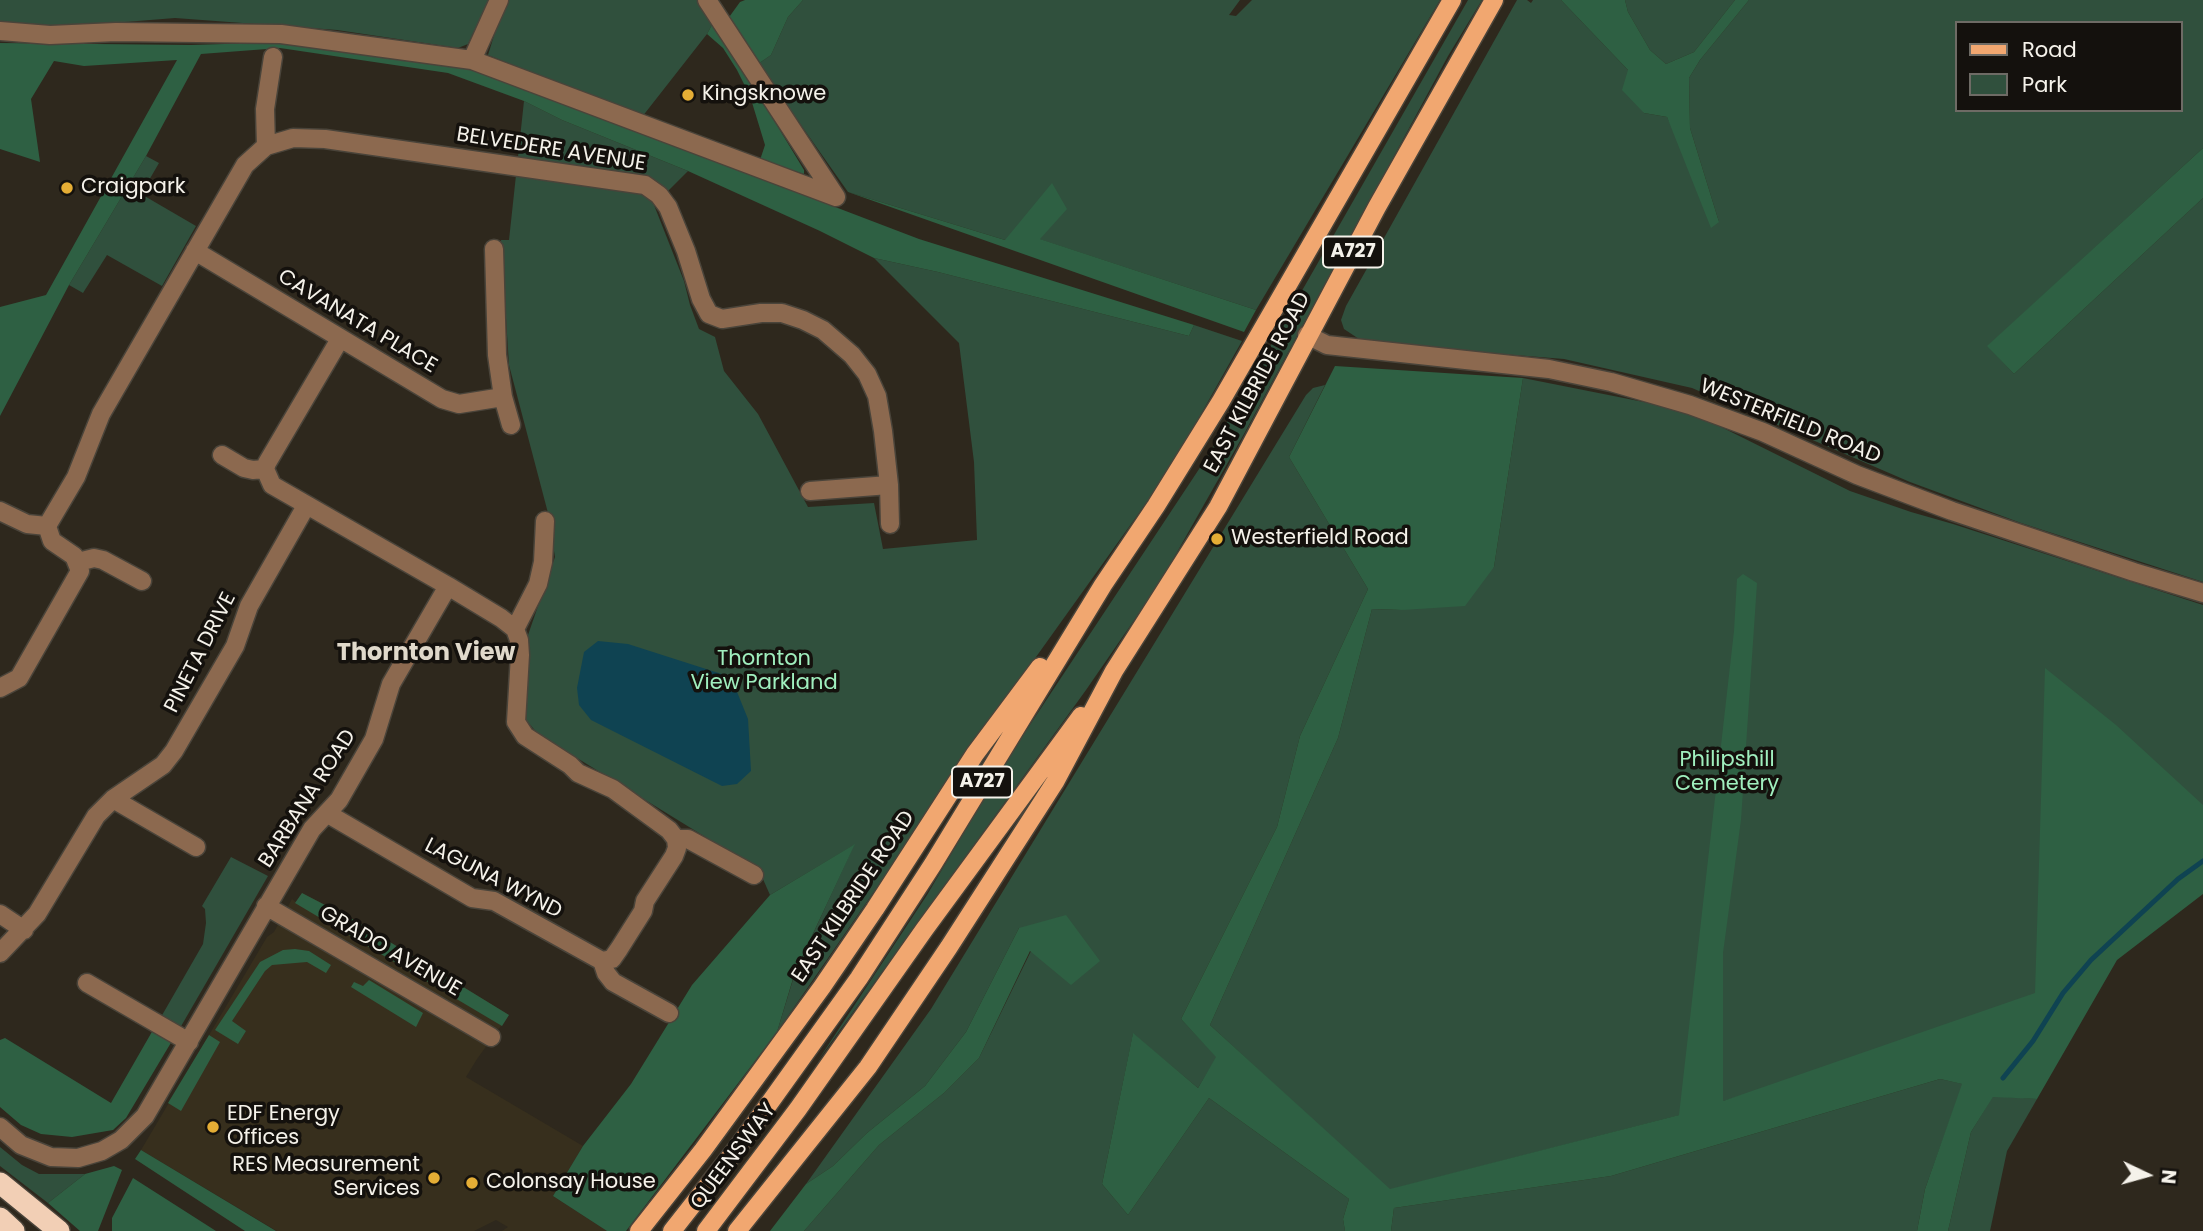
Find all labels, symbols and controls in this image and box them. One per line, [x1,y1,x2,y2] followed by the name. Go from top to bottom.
[1954,21,2182,112] legend
[2022,35,2077,64] text: Road
[2022,70,2067,99] text: Park
[702,82,826,108] place label: Kingsknowe
[680,87,696,103] marker: Kingsknowe
[455,123,647,177] street label: BELVEDERE AVENUE
[81,175,186,201] place label: Craigpark
[59,180,75,196] marker: Craigpark
[1323,236,1383,268] road number: A727
[273,265,441,379] street label: CAVANATA PLACE
[1200,288,1316,478] street label: EAST KILBRIDE ROAD
[1696,374,1884,470] street label: WESTERFIELD ROAD
[1231,526,1409,552] place label: Westerfield Road
[1209,531,1225,547] marker: Westerfield Road
[160,589,242,717] street label: PINETA DRIVE
[337,640,515,668] district label: Thornton View
[690,647,838,697] park label: Thornton View Parkland
[254,725,362,873] street label: BARBANA ROAD
[1675,748,1779,798] park label: Philipshill Cemetery
[952,766,1012,797] road number: A727
[787,806,921,988] street label: EAST KILBRIDE ROAD
[420,834,566,924] street label: LAGUNA WYND
[315,901,465,1003] street label: GRADO AVENUE
[686,1099,782,1215] street label: QUEENSWAY
[227,1102,340,1152] place label: EDF Energy Offices
[205,1119,221,1135] marker: EDF Energy Offices
[2112,1140,2182,1210] north arrow
[232,1153,420,1203] place label: RES Measurement Services
[2154,1169,2182,1185] text: N
[426,1170,442,1186] marker: RES Measurement Services
[486,1170,656,1196] place label: Colonsay House
[464,1175,480,1191] marker: Colonsay House

